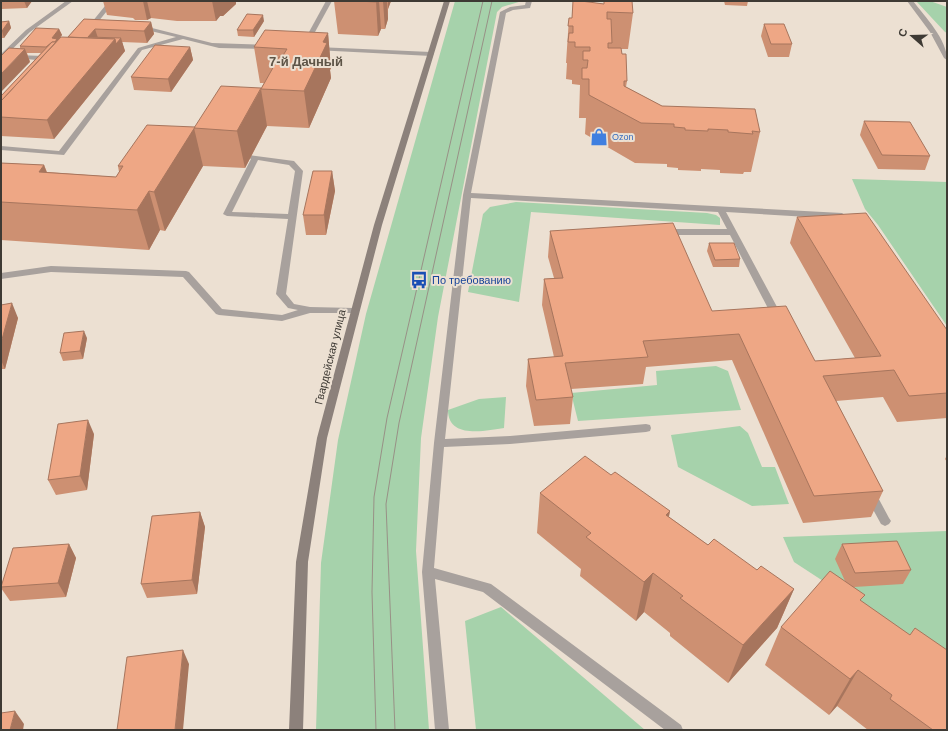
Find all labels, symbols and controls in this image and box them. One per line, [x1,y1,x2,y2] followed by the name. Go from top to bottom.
[892,16,932,56] north arrow
[896,27,910,38] text: С
[269,54,343,69] district label: 7-й Дачный
[589,127,609,147] shop icon: Ozon
[612,132,634,142] place label: Ozon
[409,270,429,290] bus stop icon: По требованию
[432,274,511,286] place label: По требованию
[312,307,348,406] street label: Гвардейская улица

